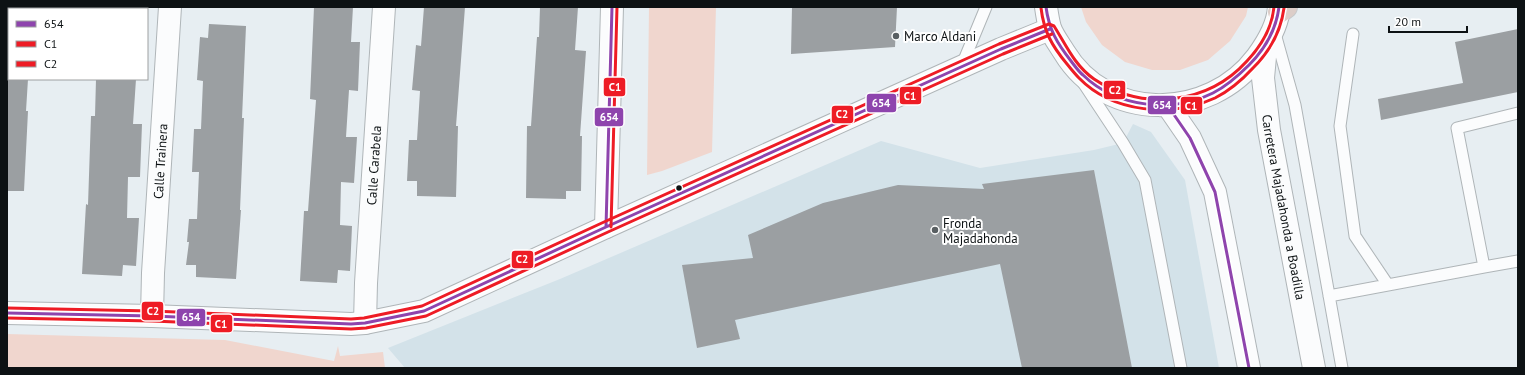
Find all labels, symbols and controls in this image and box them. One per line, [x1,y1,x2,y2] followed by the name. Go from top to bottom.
[8,8,148,80] legend
[1389,8,1467,34] scale bar
[1395,14,1421,29] text: 20 m
[44,16,64,31] text: 654
[904,28,976,45] place label: Marco Aldani
[891,31,901,41] marker: Marco Aldani
[44,36,57,51] text: C1
[44,56,57,71] text: C2
[603,77,626,97] line badge: C1
[609,80,621,94] text: C1
[1103,80,1126,100] line badge: C2
[1109,83,1121,97] text: C2
[899,86,922,105] line badge: C1
[904,89,916,103] text: C1
[866,93,897,113] line badge: 654
[1147,95,1177,115] line badge: 654
[872,96,891,110] text: 654
[1180,96,1203,115] line badge: C1
[1153,98,1172,112] text: 654
[1185,99,1197,113] text: C1
[831,105,854,124] line badge: C2
[594,107,624,127] line badge: 654
[836,107,848,121] text: C2
[600,110,619,124] text: 654
[1259,114,1309,301] street label: Carretera Majadahonda a Boadilla
[149,123,171,200] street label: Calle Trainera
[363,125,385,206] street label: Calle Carabela
[674,183,684,193] unlabelled marker
[943,215,1018,247] place label: Fronda Majadahonda
[930,225,940,235] marker: Fronda Majadahonda
[511,250,534,269] line badge: C2
[516,252,528,266] text: C2
[141,301,164,321] line badge: C2
[147,304,159,318] text: C2
[176,308,206,327] line badge: 654
[182,310,201,324] text: 654
[210,314,233,333] line badge: C1
[215,317,227,331] text: C1

